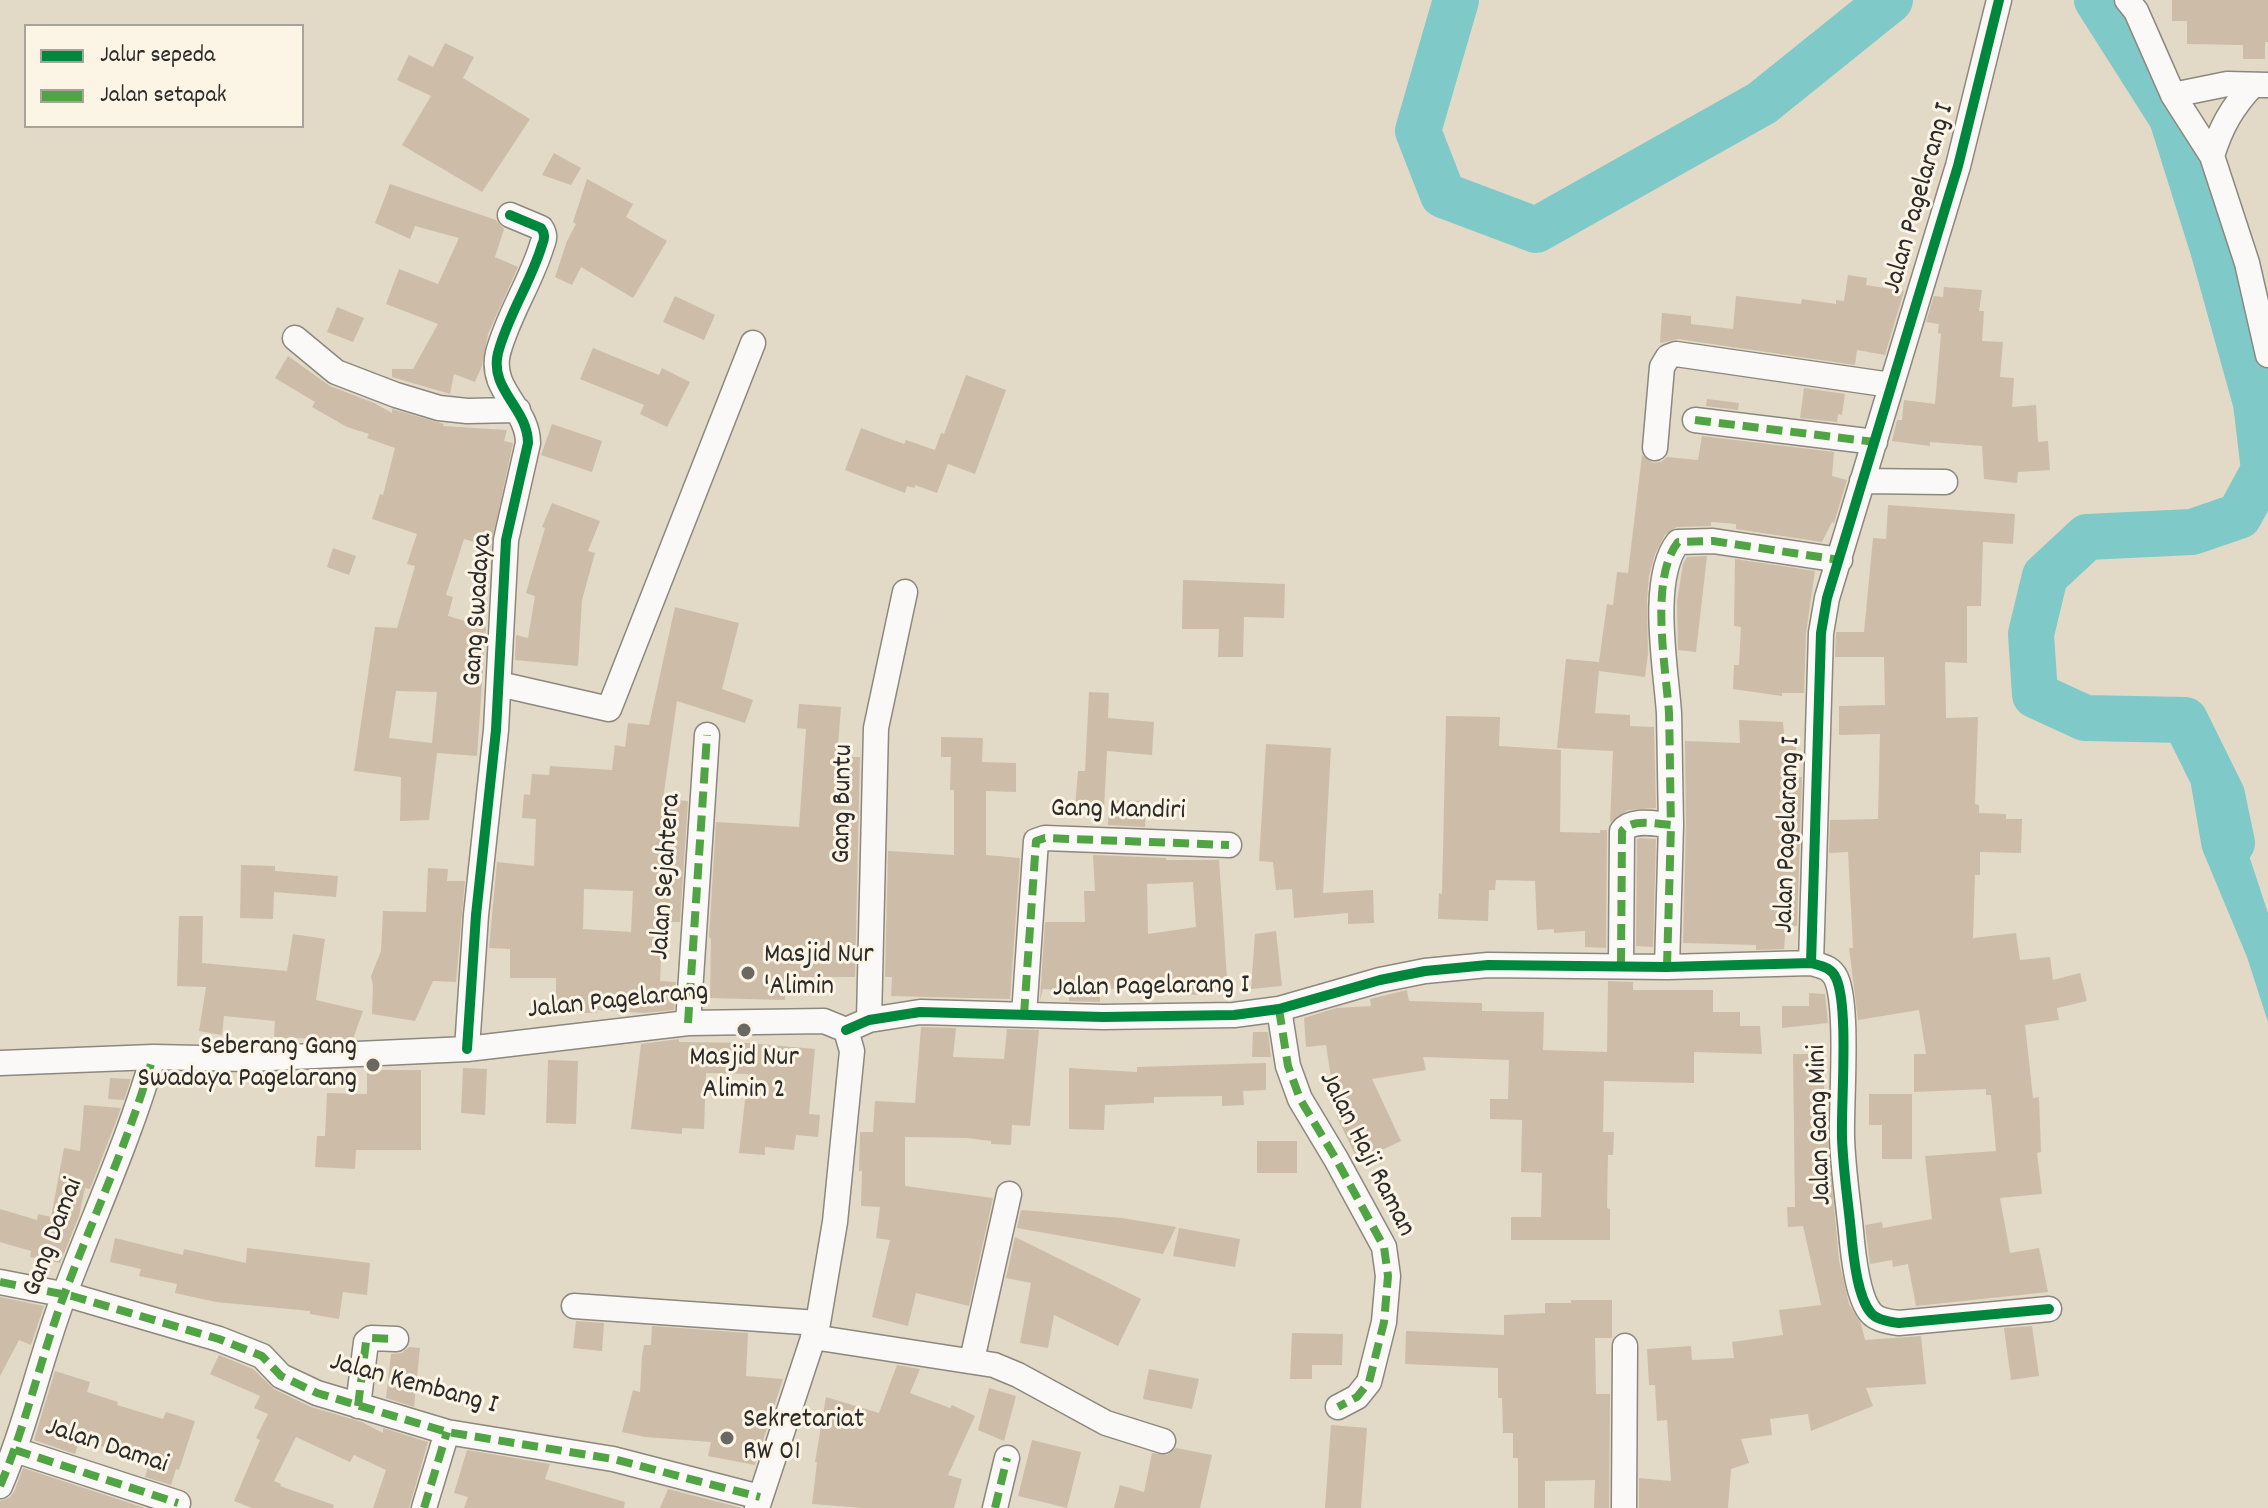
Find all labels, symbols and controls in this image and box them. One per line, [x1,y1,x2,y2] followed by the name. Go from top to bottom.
[24,24,304,128] legend
[100,39,215,73] text: Jalur sepeda
[100,79,226,113] text: Jalan setapak
[1878,100,1964,298] street label: Jalan Pagelarang I
[458,532,502,688] street label: Gang Swadaya
[1770,736,1810,934] street label: Jalan Pagelarang I
[827,744,863,864] street label: Gang Buntu
[645,793,691,961] street label: Jalan Sejahtera
[1050,794,1186,830] street label: Gang Mandiri
[764,940,874,1006] place label: Masjid Nur 'Alimin
[739,964,757,982] marker: Masjid Nur 'Alimin
[1052,970,1250,1008] street label: Jalan Pagelarang I
[526,977,710,1029] street label: Jalan Pagelarang
[735,1021,753,1039] marker: Masjid Nur Alimin 2
[137,1032,357,1098] place label: Seberang Gang Swadaya Pagelarang
[689,1043,799,1109] place label: Masjid Nur Alimin 2
[1802,1044,1842,1206] street label: Jalan Gang Mini
[364,1056,382,1074] marker: Seberang Gang Swadaya Pagelarang
[1309,1067,1421,1243] street label: Jalan Haji Raman
[17,1174,93,1302] street label: Gang Damai
[325,1347,501,1425] street label: Jalan Kembang I
[743,1405,864,1471] place label: Sekretariat RW 01
[40,1412,172,1484] street label: Jalan Damai
[718,1429,736,1447] marker: Sekretariat RW 01

